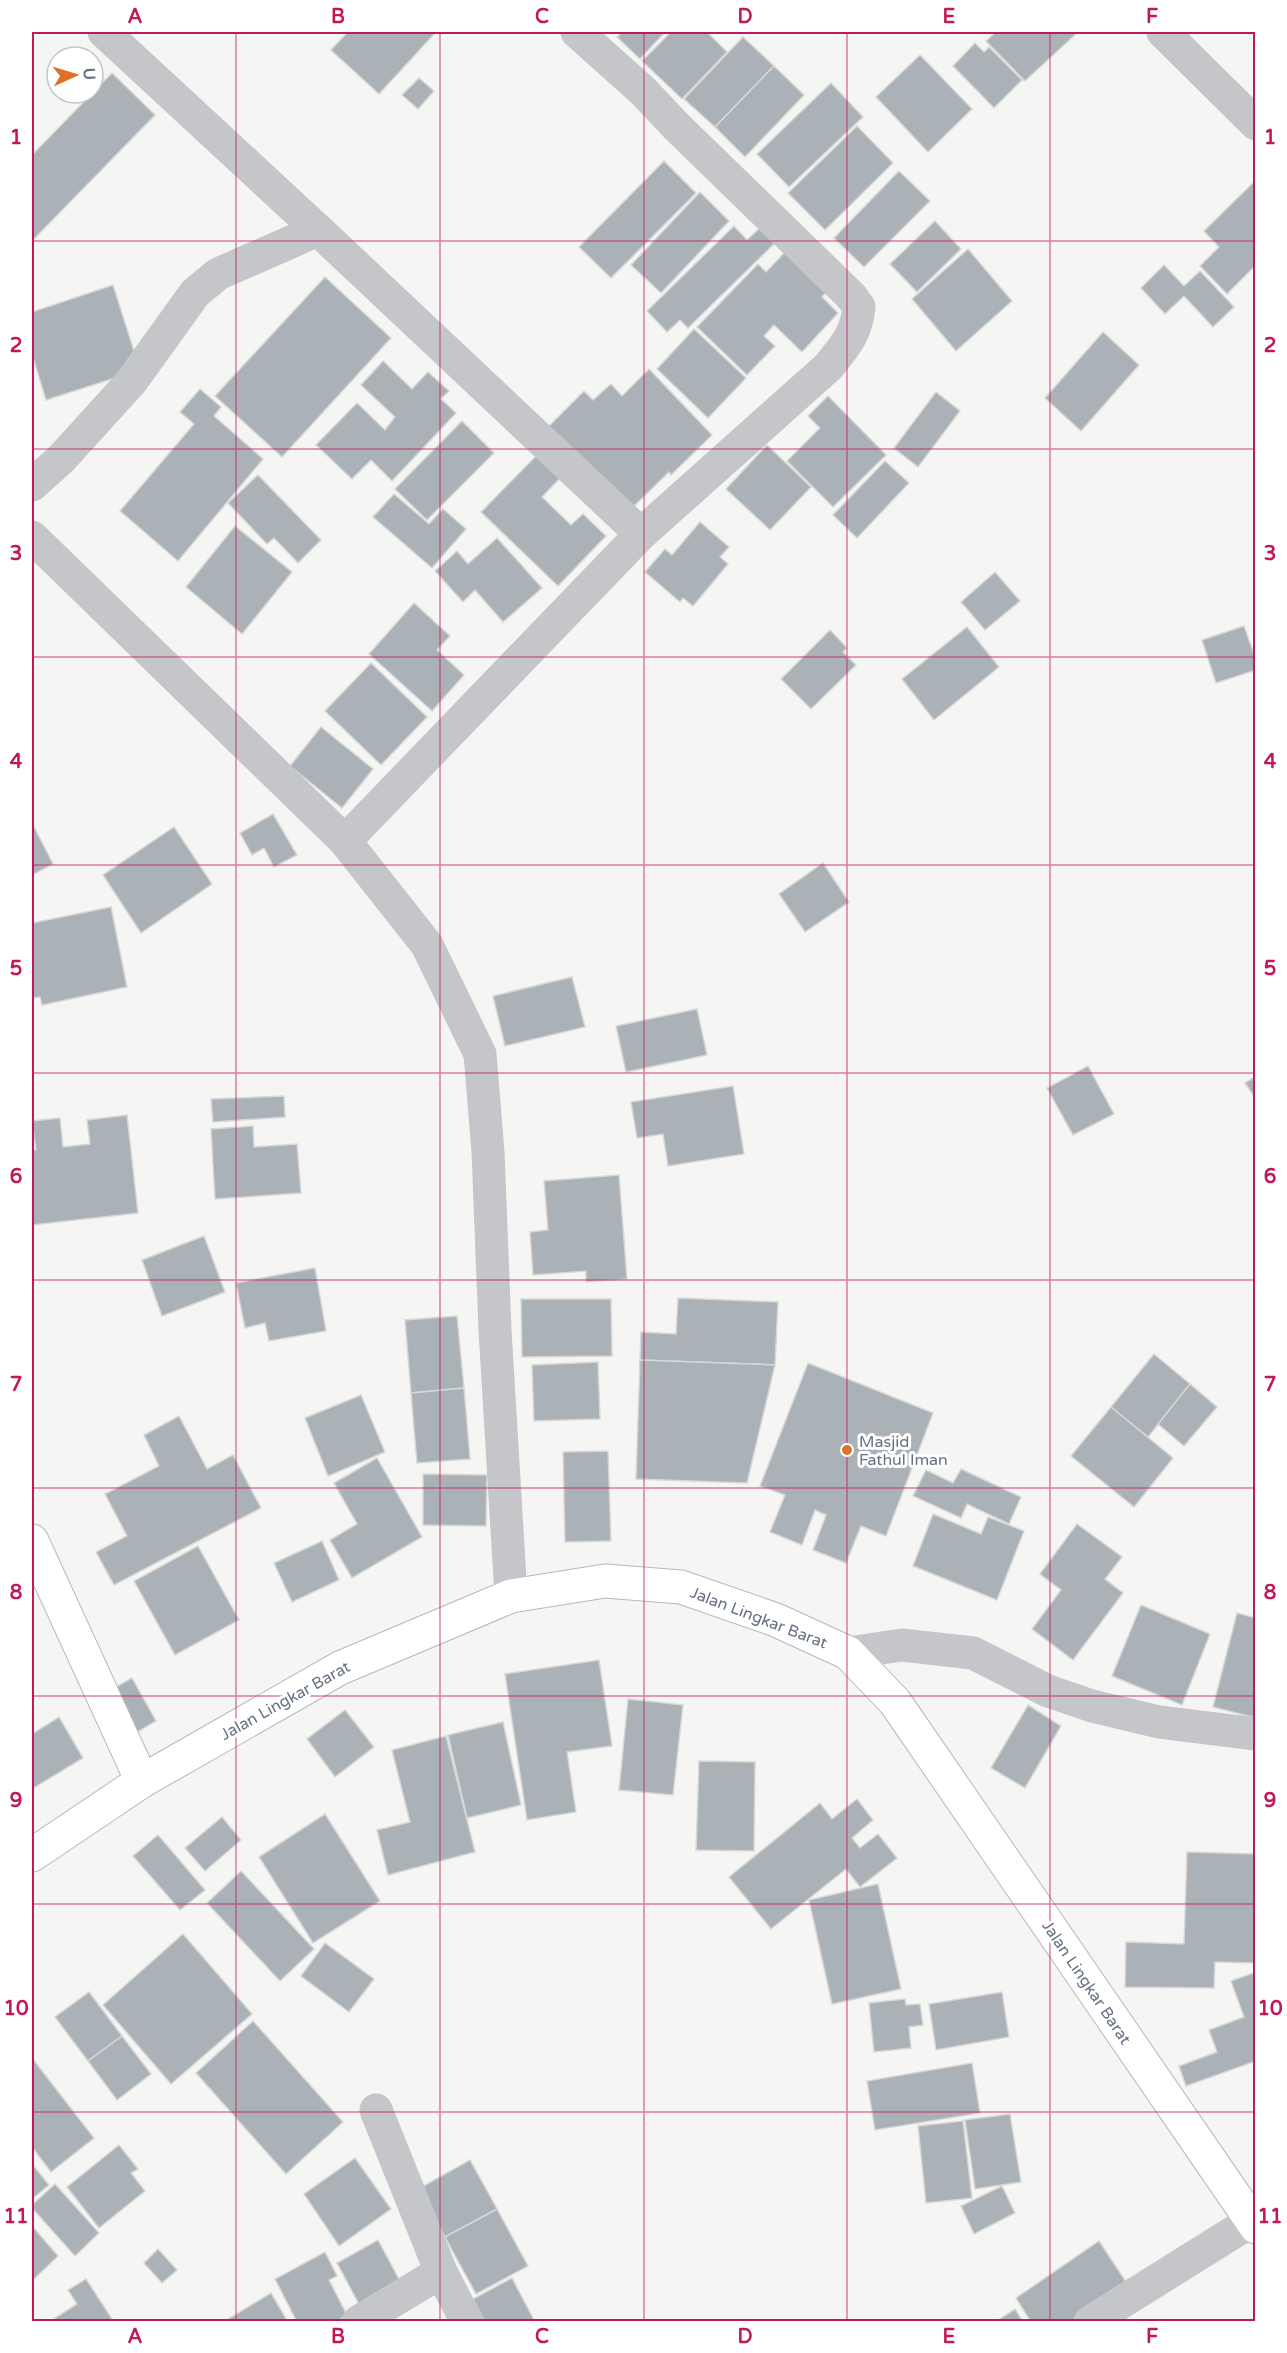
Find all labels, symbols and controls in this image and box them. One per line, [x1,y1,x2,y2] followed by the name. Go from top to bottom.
[128,5,143,29] text: A
[331,5,345,29] text: B
[535,5,549,29] text: C
[737,5,753,29] text: D
[943,5,956,29] text: E
[1146,5,1158,29] text: F
[45,45,105,105] north arrow
[79,67,99,81] text: U
[10,126,22,150] text: 1
[1264,126,1276,150] text: 1
[10,334,22,358] text: 2
[1264,334,1276,358] text: 2
[10,542,22,566] text: 3
[1264,542,1276,566] text: 3
[10,750,23,774] text: 4
[1264,750,1277,774] text: 4
[10,957,22,981] text: 5
[1264,957,1276,981] text: 5
[10,1165,22,1189] text: 6
[1264,1165,1276,1189] text: 6
[10,1373,22,1397] text: 7
[1264,1373,1276,1397] text: 7
[859,1432,948,1470] place label: Masjid Fathul Iman
[840,1443,854,1457] marker: Masjid Fathul Iman
[10,1581,22,1605] text: 8
[1264,1581,1276,1605] text: 8
[687,1583,830,1653] street label: Jalan Lingkar Barat
[217,1657,354,1745] street label: Jalan Lingkar Barat
[10,1789,22,1813] text: 9
[1264,1789,1276,1813] text: 9
[1037,1917,1135,2048] street label: Jalan Lingkar Barat
[3,1997,29,2021] text: 10
[1257,1997,1283,2021] text: 10
[3,2205,29,2229] text: 11
[1257,2205,1283,2229] text: 11
[128,2325,143,2349] text: A
[331,2325,345,2349] text: B
[535,2325,549,2349] text: C
[737,2325,753,2349] text: D
[943,2325,956,2349] text: E
[1146,2325,1158,2349] text: F

